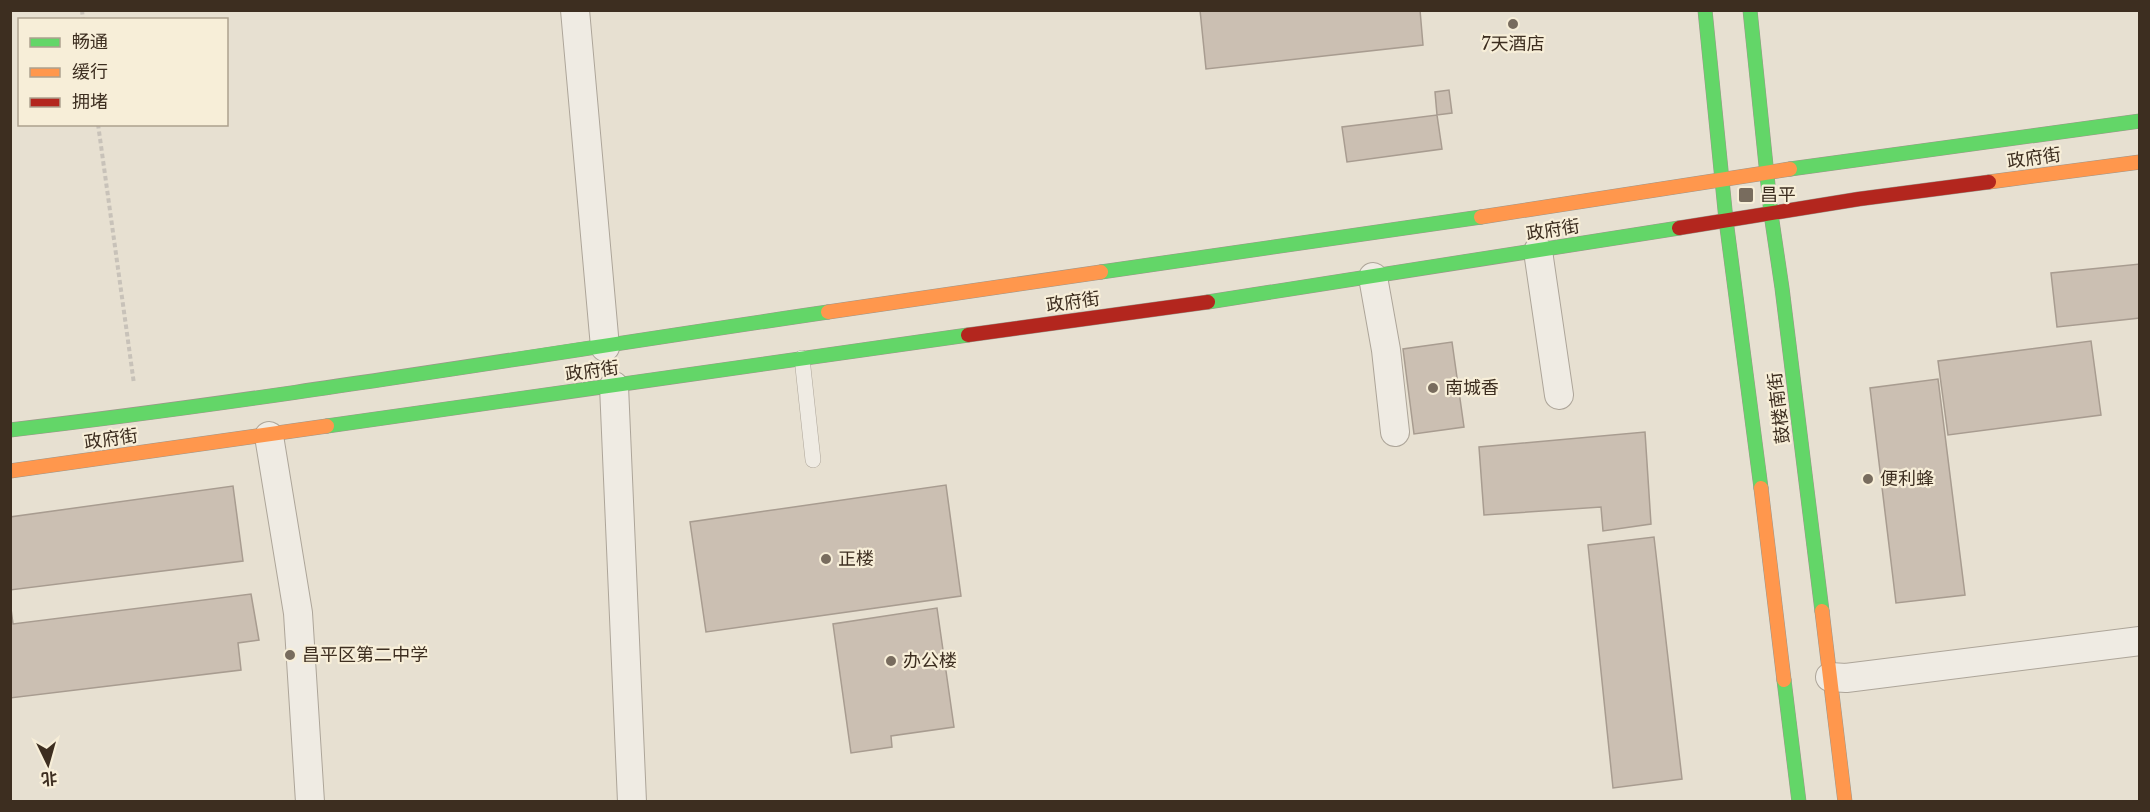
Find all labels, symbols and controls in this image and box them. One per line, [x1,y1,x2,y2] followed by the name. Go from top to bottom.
[1506,17,1520,31] marker: 7天酒店
[18,18,228,126] legend
[72,31,108,53] text: 畅通
[1481,33,1545,55] place label: 7天酒店
[72,61,108,83] text: 缓行
[72,91,108,113] text: 拥堵
[2006,143,2062,173] street label: 政府街
[1760,184,1796,206] place label: 昌平
[1737,186,1755,204] marker: 昌平
[1525,215,1581,245] street label: 政府街
[1045,287,1101,317] street label: 政府街
[564,356,620,386] street label: 政府街
[1764,371,1794,445] street label: 鼓楼南街
[1445,377,1499,399] place label: 南城香
[1426,381,1440,395] marker: 南城香
[83,424,139,454] street label: 政府街
[1880,468,1934,490] place label: 便利蜂
[1861,472,1875,486] marker: 便利蜂
[838,548,874,570] place label: 正楼
[819,552,833,566] marker: 正楼
[302,644,428,666] place label: 昌平区第二中学
[283,648,297,662] marker: 昌平区第二中学
[903,650,957,672] place label: 办公楼
[884,654,898,668] marker: 办公楼
[18,734,78,794] north arrow
[40,768,58,790] text: 北

